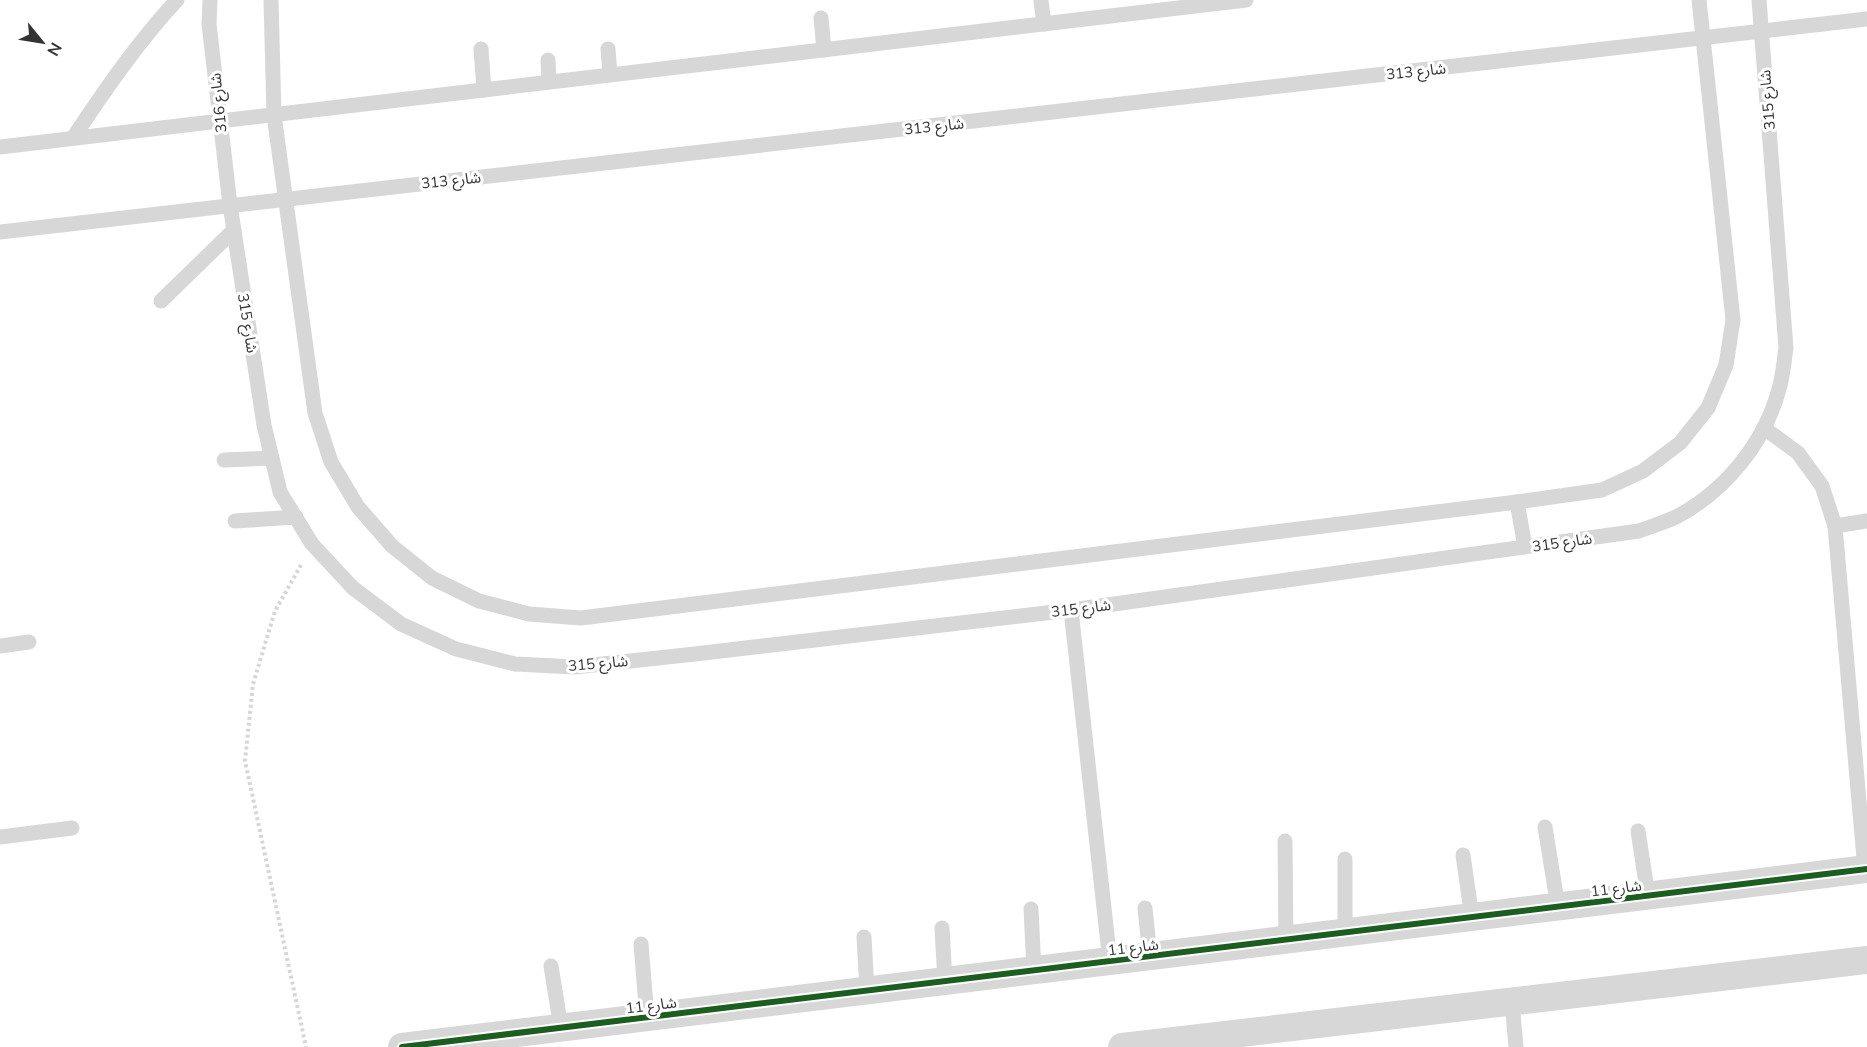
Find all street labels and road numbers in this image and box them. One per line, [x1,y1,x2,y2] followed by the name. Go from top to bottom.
[1385,58,1447,87] street label: شارع 313
[1755,69,1782,131] street label: شارع 315
[205,72,234,134] street label: شارع 316
[903,113,965,142] street label: شارع 313
[420,167,482,196] street label: شارع 313
[231,292,262,355] street label: شارع 315
[1531,528,1594,559] street label: شارع 315
[1050,595,1113,624] street label: شارع 315
[567,651,629,678] street label: شارع 315
[1589,875,1643,904] street label: شارع 11
[1106,934,1160,963] street label: شارع 11
[624,992,678,1021] street label: شارع 11

